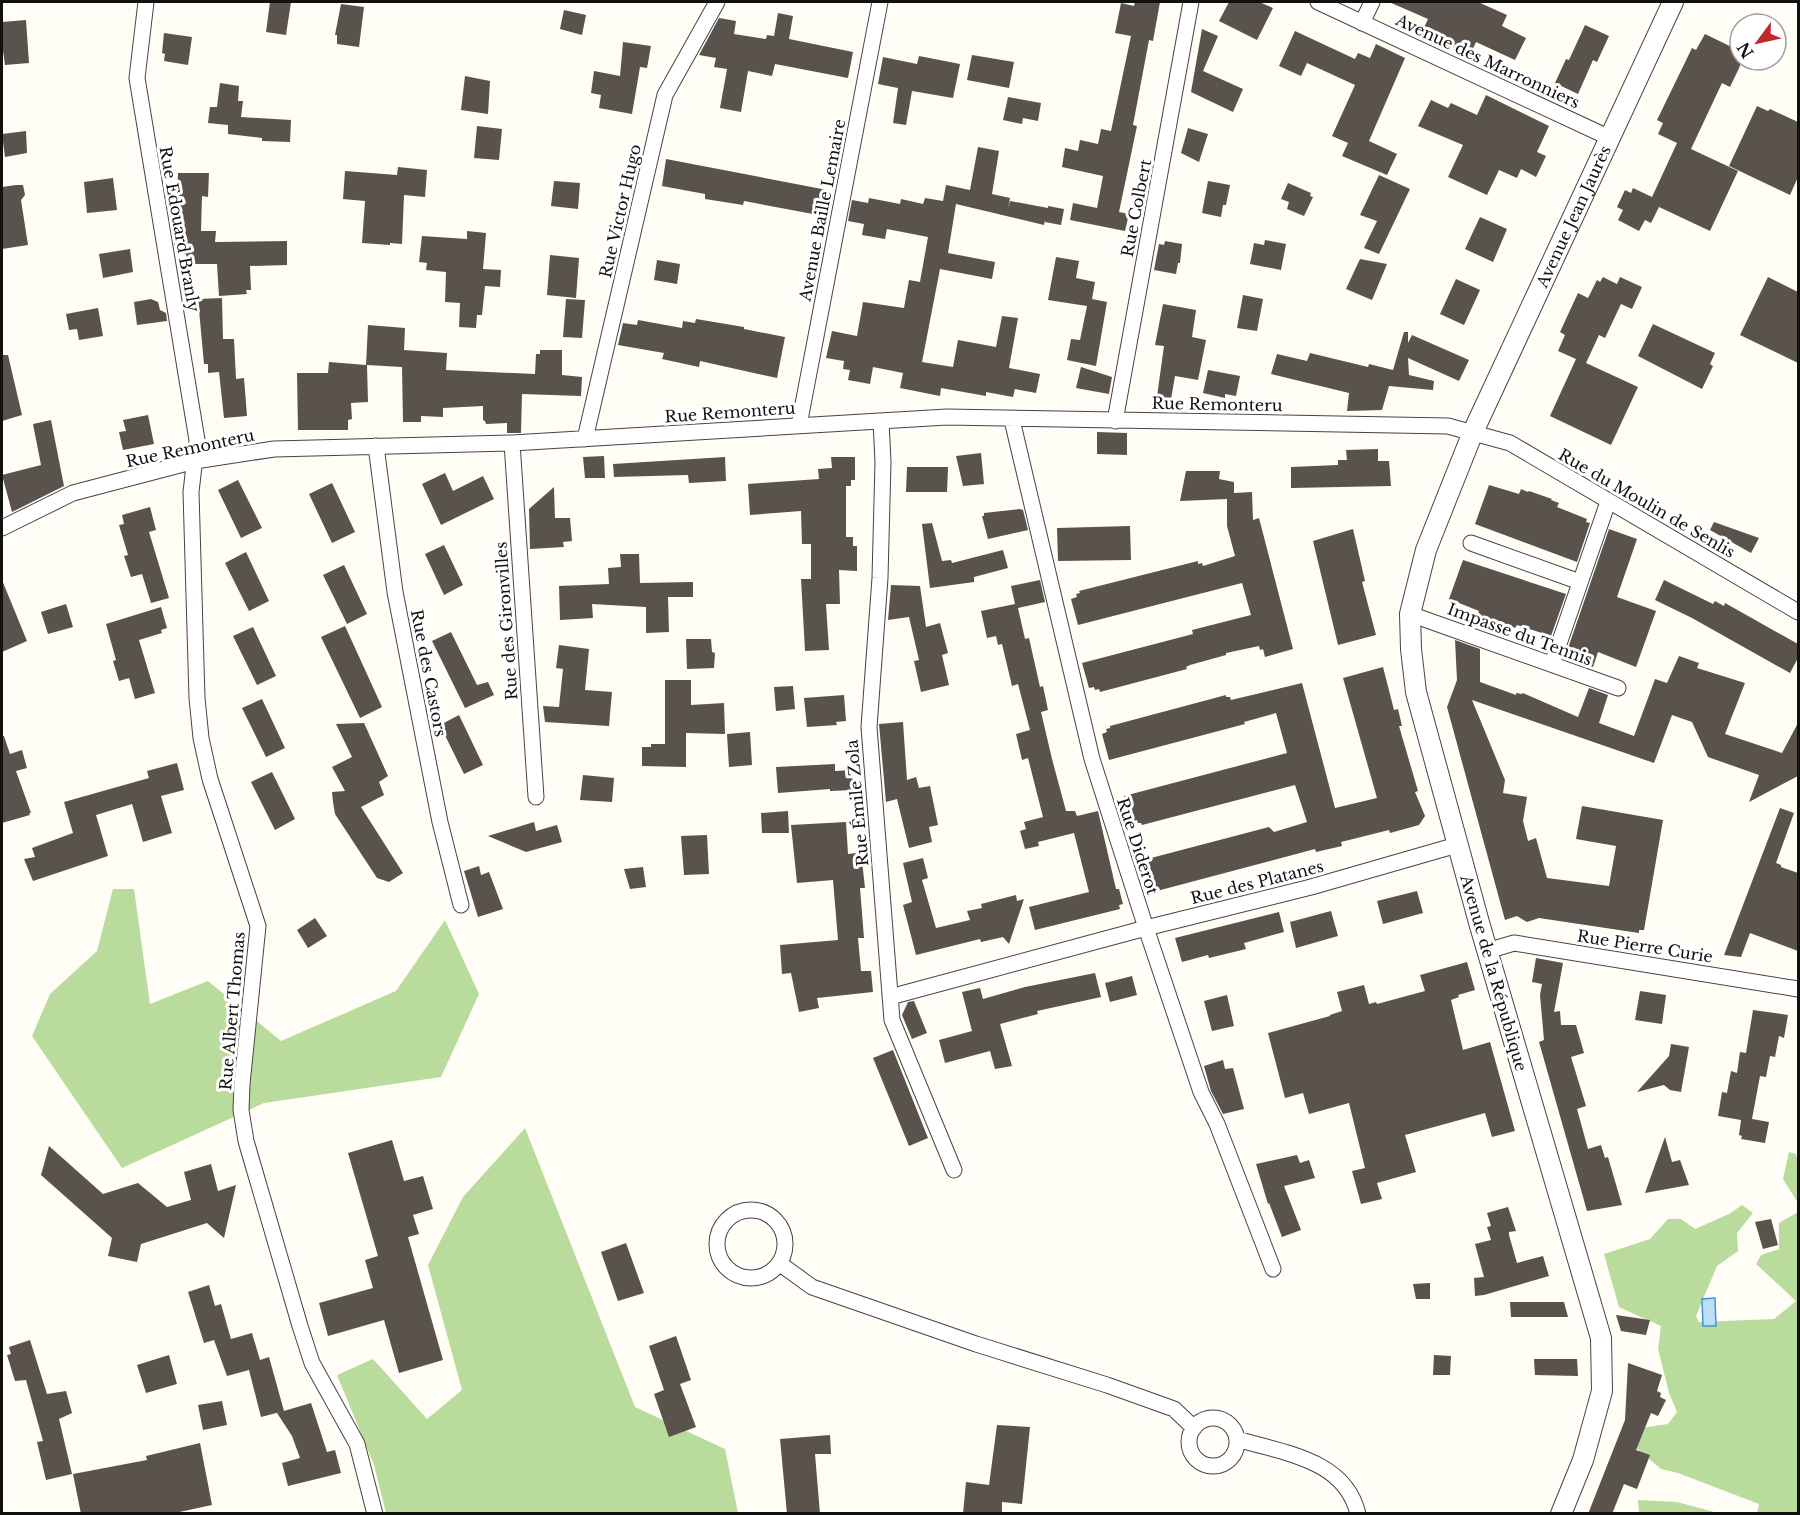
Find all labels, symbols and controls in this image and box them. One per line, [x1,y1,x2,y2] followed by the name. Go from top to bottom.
[1392,9,1583,112] street label: Avenue des Marronniers
[1728,12,1788,72] north arrow
[1733,38,1758,62] text: N
[794,117,849,304] street label: Avenue Baille Lemaire
[595,142,645,280] street label: Rue Victor Hugo
[1531,142,1615,292] street label: Avenue Jean Jaurès
[156,145,205,314] street label: Rue Edouard Branly
[1117,158,1155,258] street label: Rue Colbert
[1151,393,1283,415] street label: Rue Remonteru
[664,397,796,427] street label: Rue Remonteru
[124,425,256,471] street label: Rue Remonteru
[1555,444,1739,562] street label: Rue du Moulin de Senlis
[490,541,522,701] street label: Rue des Gironvilles
[1445,599,1595,669] street label: Impasse du Tennis
[407,608,451,738] street label: Rue des Castors
[841,739,873,867] street label: Rue Émile Zola
[1113,795,1163,897] street label: Rue Diderot
[1188,856,1326,908] street label: Rue des Platanes
[1456,872,1532,1073] street label: Avenue de la République
[1576,925,1714,967] street label: Rue Pierre Curie
[215,931,249,1091] street label: Rue Albert Thomas

